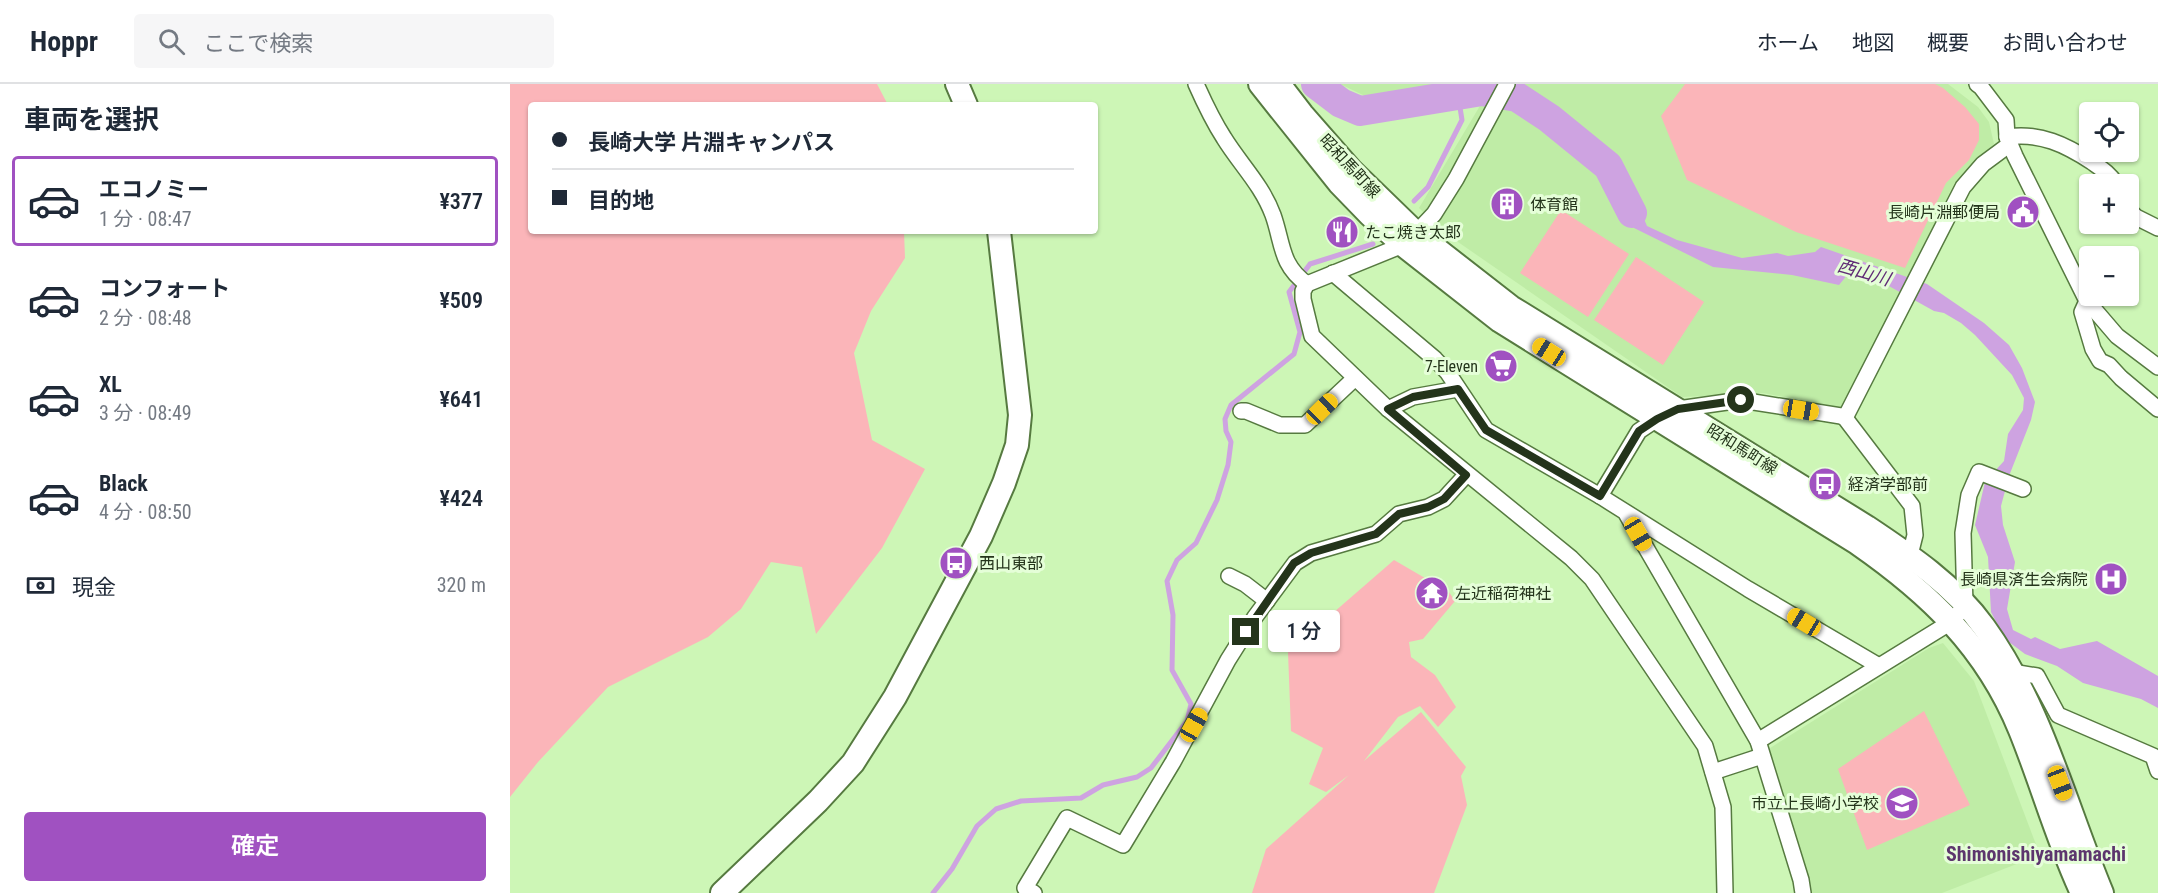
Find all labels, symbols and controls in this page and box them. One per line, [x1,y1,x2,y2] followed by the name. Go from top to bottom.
[134,14,554,68] search box
[30,25,98,58] text: Hoppr
[155,25,188,58] icon: search
[203,31,313,56] text: ここで検索
[1757,31,1819,55] text: ホーム
[1852,31,1894,55] text: 地図
[1927,31,1969,55] text: 概要
[2002,31,2128,55] text: お問い合わせ
[2079,102,2139,306] map controls
[2079,102,2139,162] button: locate
[24,104,159,136] text: 車両を選択
[588,130,835,155] text: 長崎大学 片淵キャンパス
[1316,130,1384,202] street label: 昭和馬町線
[27,174,81,228] icon: car
[2079,174,2139,234] button: +
[99,177,209,202] text: エコノミー
[1489,186,1525,222] building icon: 体育館
[588,188,654,213] text: 目的地
[439,189,483,214] text: ¥377
[2005,194,2041,230] public building icon: 長崎片淵郵便局
[1530,195,1578,214] place label: 体育館
[1888,203,2000,222] place label: 長崎片淵郵便局
[99,207,192,231] text: 1 分 · 08:47
[1324,214,1360,250] restaurant icon: たこ焼き太郎
[1365,223,1461,242] place label: たこ焼き太郎
[2079,246,2139,306] button: −
[1835,254,1895,290] water label: 西山川
[27,273,81,327] icon: car
[99,276,230,301] text: コンフォート
[439,288,483,313] text: ¥509
[99,306,192,330] text: 2 分 · 08:48
[1529,335,1569,369] car
[1483,348,1519,384] supermarket icon: 7-Eleven
[1425,357,1478,376] place label: 7-Eleven
[27,372,81,426] icon: car
[99,372,122,397] text: XL
[1727,386,1754,413] route start
[439,387,483,412] text: ¥641
[1303,390,1341,428] car
[1782,398,1820,422] car
[99,401,192,425] text: 3 分 · 08:49
[1703,420,1781,478] street label: 昭和馬町線
[1807,466,1843,502] bus stop icon: 経済学部前
[27,471,81,525] icon: car
[99,471,148,496] text: Black
[1848,475,1928,494] place label: 経済学部前
[439,486,483,511] text: ¥424
[99,500,192,524] text: 4 分 · 08:50
[1621,514,1655,554] car
[938,545,974,581] bus stop icon: 西山東部
[979,554,1043,573] place label: 西山東部
[2093,561,2129,597] hospital icon: 長崎県済生会病院
[24,569,57,602] icon: cash
[1960,570,2088,589] place label: 長崎県済生会病院
[437,573,486,597] text: 320 m
[72,575,116,600] text: 現金
[1414,575,1450,611] temple icon: 左近稲荷神社
[1455,584,1551,603] place label: 左近稲荷神社
[1784,605,1824,639] car
[1267,611,1339,653] callout: 1 分
[1232,618,1259,645] route end
[1287,619,1321,643] text: 1 分
[1177,705,1211,745] car
[2045,763,2075,803] car
[1884,785,1920,821] school or university icon: 市立上長崎小学校
[1751,794,1879,813] place label: 市立上長崎小学校
[24,812,486,881] button: 確定
[1946,842,2126,866] district label: Shimonishiyamamachi

